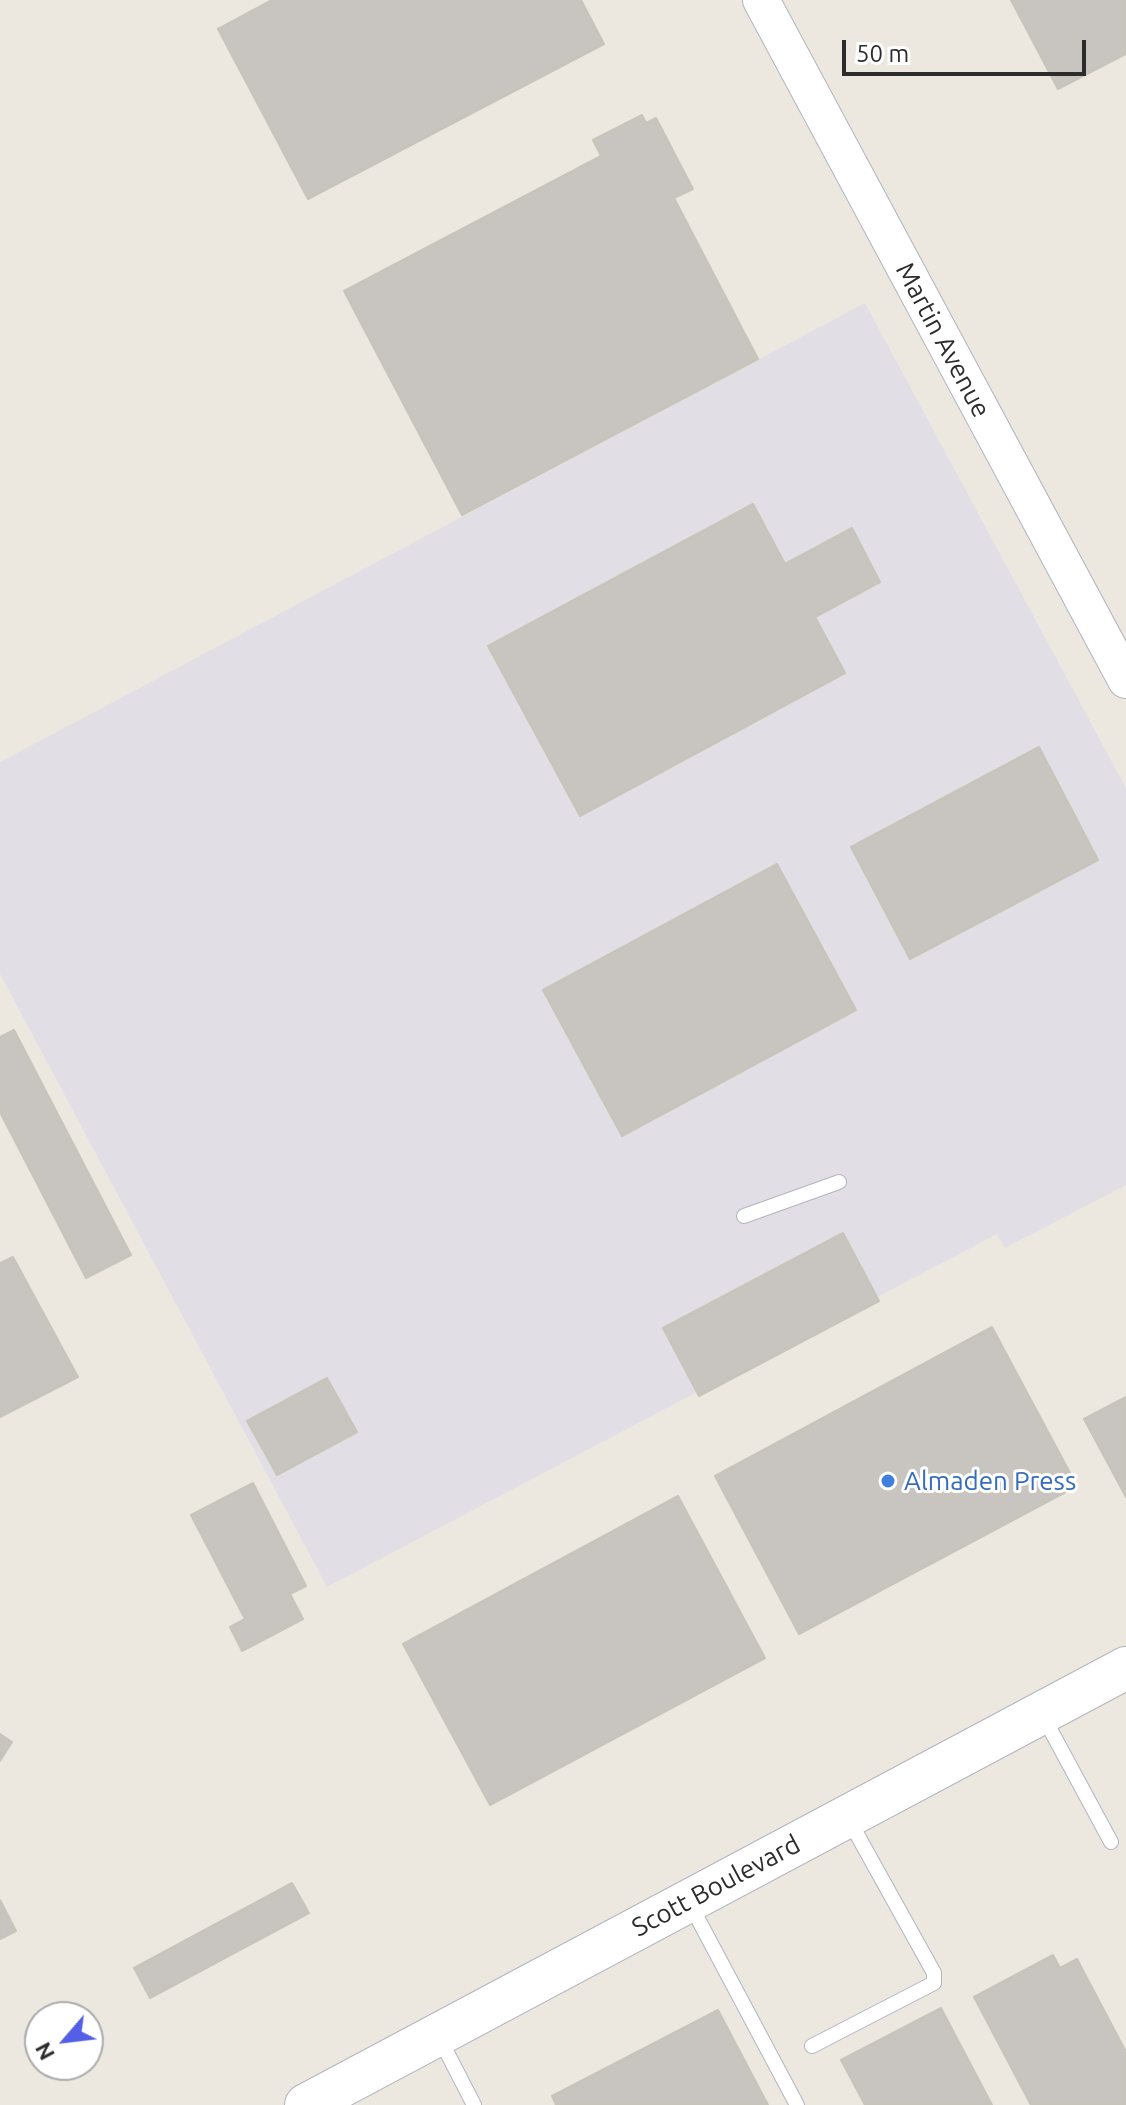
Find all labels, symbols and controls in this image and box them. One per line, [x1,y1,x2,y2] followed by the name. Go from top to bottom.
[846,24,1090,74] scale bar
[856,40,909,67] text: 50 m
[889,257,997,423] street label: Martin Avenue
[904,1465,1076,1497] place label: Almaden Press
[879,1472,897,1490] marker: Almaden Press
[627,1829,805,1943] street label: Scott Boulevard
[24,2001,104,2081] north arrow
[29,2038,59,2065] text: N

